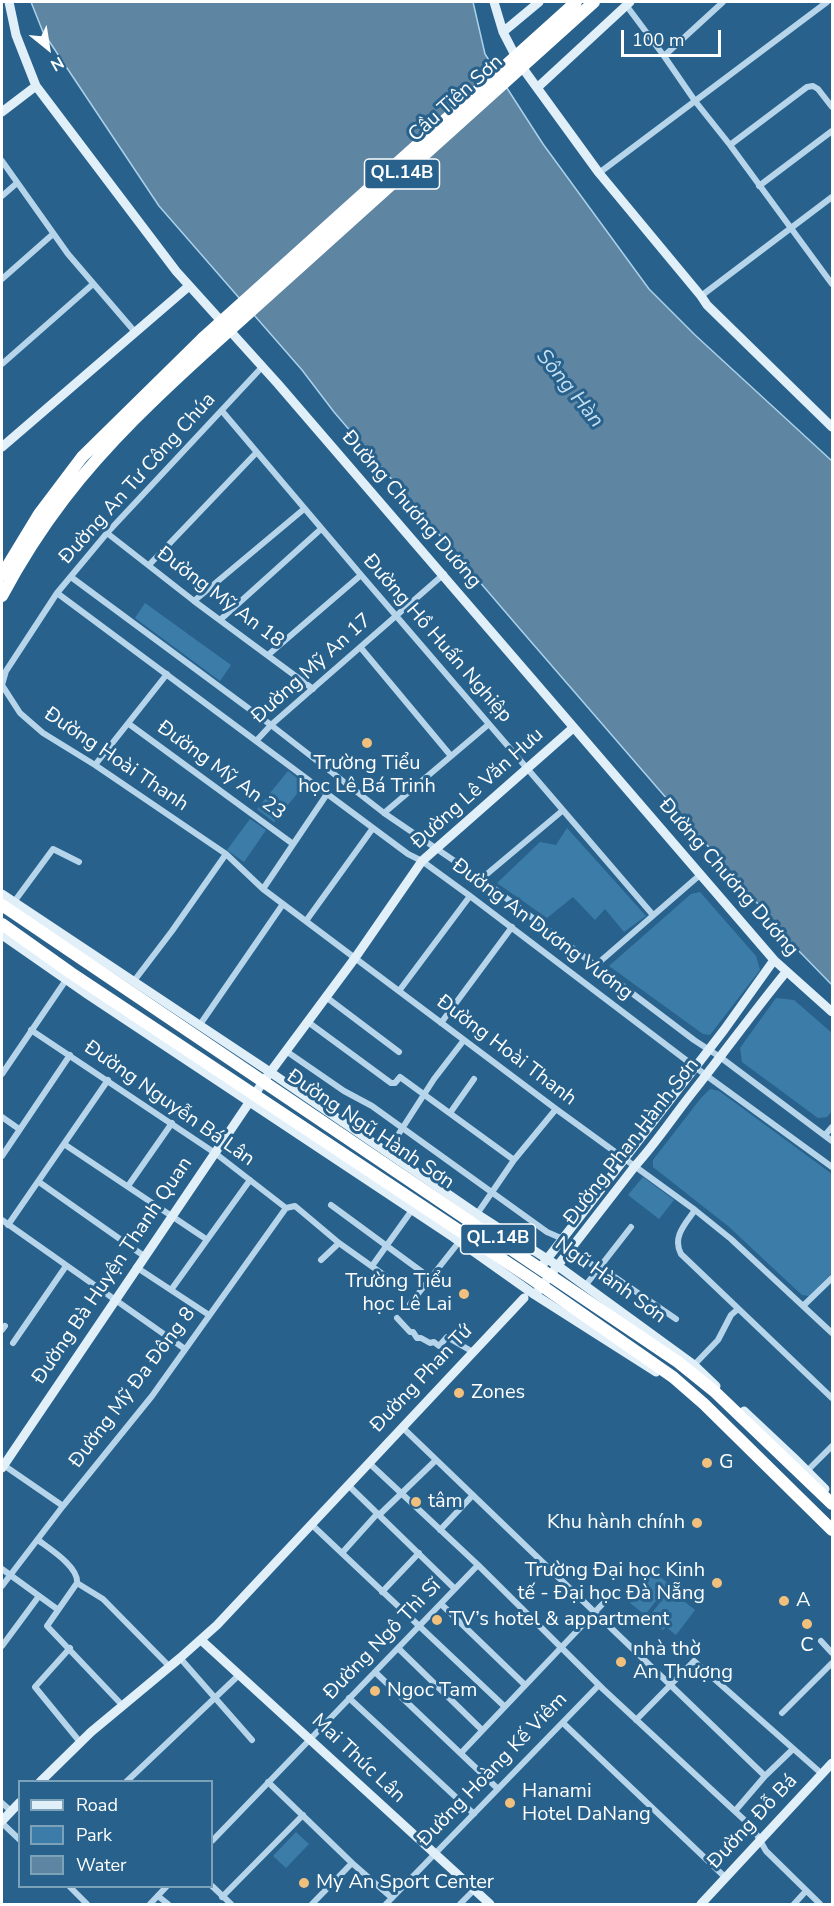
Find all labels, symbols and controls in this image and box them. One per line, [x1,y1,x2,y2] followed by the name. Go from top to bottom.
[18,18,78,78] north arrow
[624,18,724,56] scale bar
[632,28,684,52] text: 100 m
[404,50,508,148] street label: Cầu Tiên Sơn
[46,51,68,76] text: N
[364,159,440,189] road number: QL.14B
[530,345,608,433] water label: Sông Hàn
[55,388,221,570] street label: Đường An Tư Công Chúa
[336,426,486,594] street label: Đường Chương Dương
[152,542,288,654] street label: Đường Mỹ An 18
[357,550,517,728] street label: Đường Hồ Huấn Nghiệp
[247,609,377,729] street label: Đường Mỹ An 17
[39,703,193,817] street label: Đường Hoài Thanh
[152,716,290,826] street label: Đường Mỹ An 23
[407,723,549,855] street label: Đường Lê Văn Hưu
[360,736,374,750] marker: Trường Tiểu học Lê Bá Trinh
[298,752,436,799] place label: Trường Tiểu học Lê Bá Trinh
[653,794,803,962] street label: Đường Chương Dương
[447,854,637,1006] street label: Đường An Dương Vương
[431,991,581,1111] street label: Đường Hoài Thanh
[79,1036,259,1172] street label: Đường Nguyễn Bá Lân
[559,1054,705,1230] street label: Đường Phan Hành Sơn
[282,1065,458,1195] street label: Đường Ngũ Hành Sơn
[28,1153,198,1389] street label: Đường Bà Huyện Thanh Quan
[460,1224,536,1254] road number: QL.14B
[550,1233,670,1329] street label: Ngũ Hành Sơn
[345,1270,452,1317] place label: Trường Tiểu học Lê Lai
[457,1287,471,1301] marker: Trường Tiểu học Lê Lai
[65,1303,201,1473] street label: Đường Mỹ Đa Đông 8
[366,1320,478,1438] street label: Đường Phan Tứ
[471,1381,525,1405] place label: Zones
[452,1386,466,1400] marker: Zones
[719,1451,734,1475] place label: G
[700,1456,714,1470] marker: G
[428,1490,463,1514] place label: tâm
[409,1495,423,1509] marker: tâm
[547,1511,685,1535] place label: Khu hành chính
[690,1516,704,1530] marker: Khu hành chính
[518,1559,705,1606] place label: Trường Đại học Kinh tế - Đại học Đà Nẵng
[319,1575,447,1705] street label: Đường Ngô Thì Sĩ
[710,1576,724,1590] marker: Trường Đại học Kinh tế - Đại học Đà Nẵng
[796,1589,811,1613] place label: A
[777,1594,791,1608] marker: A
[449,1608,669,1632] place label: TV’s hotel & appartment
[430,1613,444,1627] marker: TV’s hotel & appartment
[800,1617,814,1631] marker: C
[800,1634,814,1658] place label: C
[633,1638,733,1685] place label: nhà thờ An Thượng
[614,1655,628,1669] marker: nhà thờ An Thượng
[387,1679,477,1703] place label: Ngoc Tam
[368,1684,382,1698] marker: Ngoc Tam
[413,1688,573,1852] street label: Đường Hoàng Kế Viêm
[306,1710,410,1808] street label: Mai Thúc Lân
[703,1770,803,1874] street label: Đường Đỗ Bá
[18,1780,213,1888] legend
[522,1780,651,1827] place label: Hanami Hotel DaNang
[76,1793,118,1817] text: Road
[503,1796,517,1810] marker: Hanami Hotel DaNang
[76,1823,112,1847] text: Park
[76,1853,127,1877] text: Water
[316,1871,494,1895] place label: My An Sport Center
[297,1876,311,1890] marker: My An Sport Center

